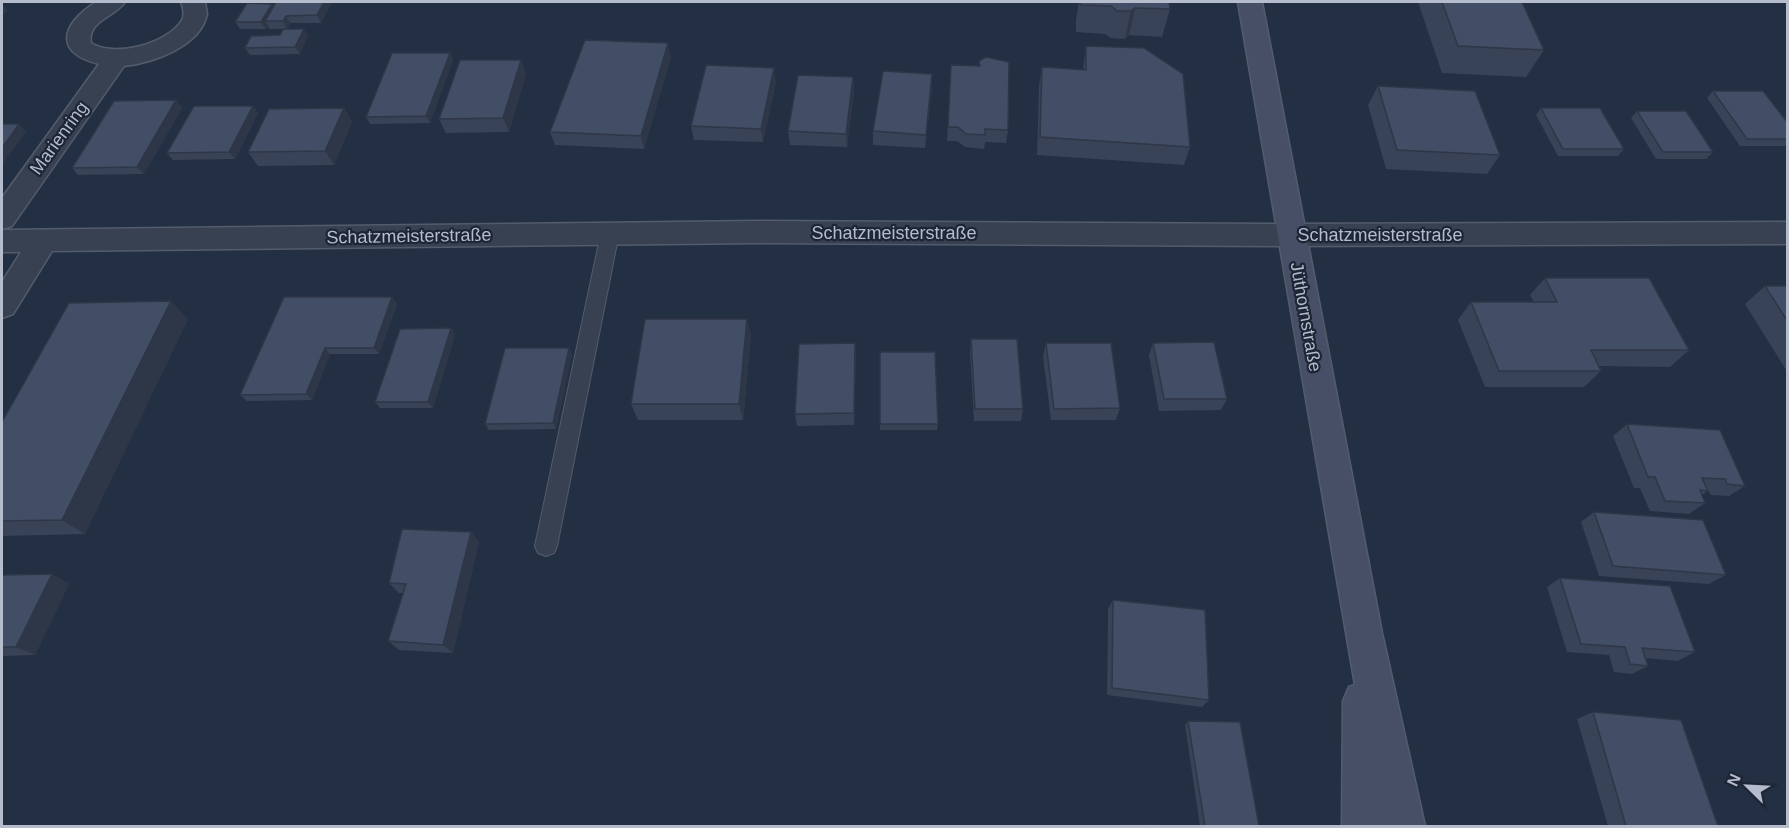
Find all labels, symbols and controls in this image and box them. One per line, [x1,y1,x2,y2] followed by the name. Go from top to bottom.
[26,98,92,178] street label: Marienring
[811,223,977,243] street label: Schatzmeisterstraße
[326,225,492,247] street label: Schatzmeisterstraße
[1297,225,1463,245] street label: Schatzmeisterstraße
[1287,261,1325,373] street label: Jüthornstraße
[1717,756,1777,816] north arrow
[1724,771,1744,789] text: N

